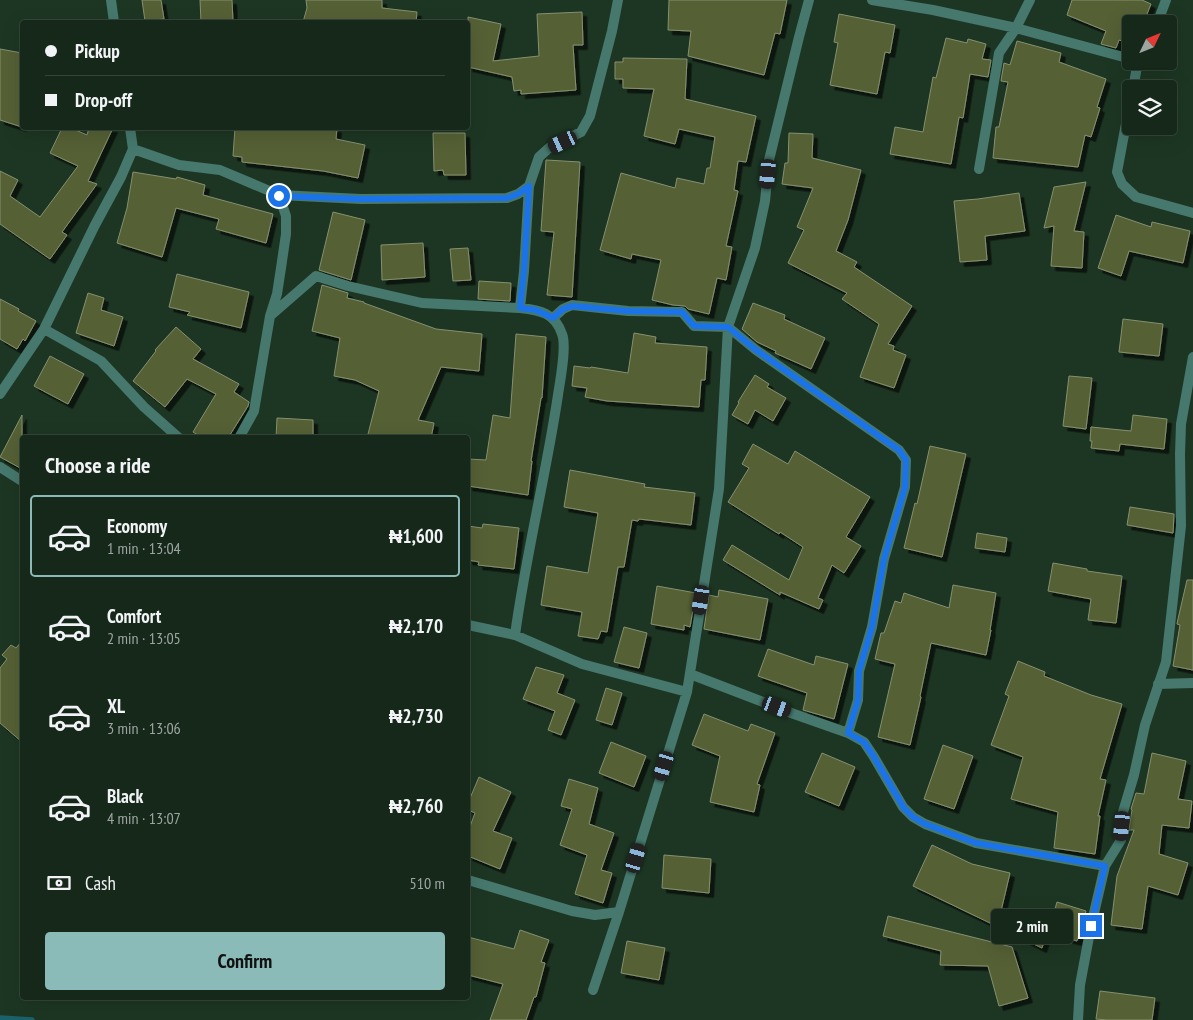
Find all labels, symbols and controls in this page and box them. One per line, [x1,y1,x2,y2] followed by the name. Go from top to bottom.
[1122,15,1178,70] north arrow
[1122,15,1177,135] map controls
[75,39,120,63] text: Pickup
[1122,80,1177,135] button: layers
[75,88,132,112] text: Drop-off
[546,129,579,155] car
[759,158,776,190] car
[268,185,290,207] route start
[45,451,150,479] text: Choose a ride
[47,514,92,559] icon: car
[107,514,167,538] text: Economy
[389,524,443,548] text: ₦1,600
[107,538,181,558] text: 1 min · 13:04
[691,584,710,616] car
[47,604,92,649] icon: car
[107,604,161,628] text: Comfort
[389,614,443,638] text: ₦2,170
[107,628,181,648] text: 2 min · 13:05
[47,694,92,739] icon: car
[107,694,125,718] text: XL
[760,695,793,719] car
[389,704,443,728] text: ₦2,730
[107,718,181,738] text: 3 min · 13:06
[652,749,675,783] car
[47,784,92,829] icon: car
[107,784,143,808] text: Black
[389,794,443,818] text: ₦2,760
[107,808,181,828] text: 4 min · 13:07
[1113,810,1130,842] car
[624,841,647,875] car
[45,869,73,897] icon: cash
[85,871,116,895] text: Cash
[410,873,445,893] text: 510 m
[991,908,1074,944] callout: 2 min
[1080,915,1102,937] route end
[1016,916,1048,936] text: 2 min
[45,932,445,990] button: Confirm

